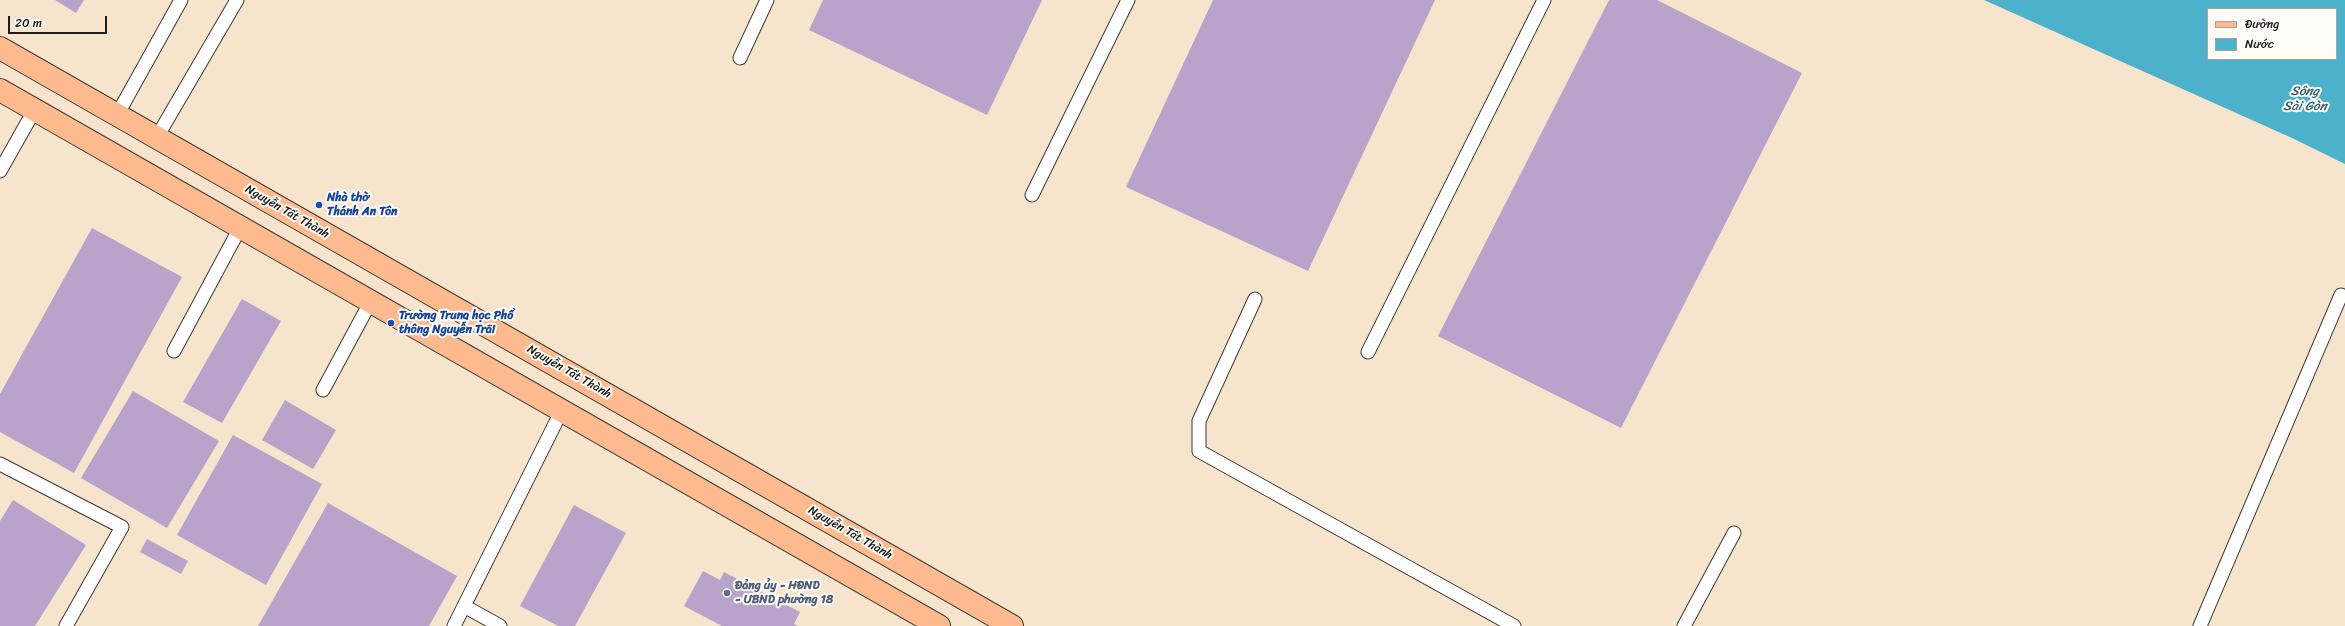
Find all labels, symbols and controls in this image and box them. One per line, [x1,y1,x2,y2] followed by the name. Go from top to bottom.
[10,8,109,34] scale bar
[2207,8,2337,60] legend
[15,12,42,34] text: 20 m
[2245,13,2279,35] text: Đường
[2245,33,2274,55] text: Nước
[2283,84,2327,115] water label: Sông Sài Gòn
[242,182,332,242] street label: Nguyễn Tất Thành
[327,191,397,219] place label: Nhà thờ Thánh An Tôn
[314,200,324,210] marker: Nhà thờ Thánh An Tôn
[399,309,513,337] place label: Trường Trung học Phổ thông Nguyễn Trãi
[386,318,396,328] marker: Trường Trung học Phổ thông Nguyễn Trãi
[524,342,614,402] street label: Nguyễn Tất Thành
[805,503,895,563] street label: Nguyễn Tất Thành
[735,579,833,607] place label: Đảng ủy - HĐND - UBND phường 18
[722,588,732,598] marker: Đảng ủy - HĐND - UBND phường 18

